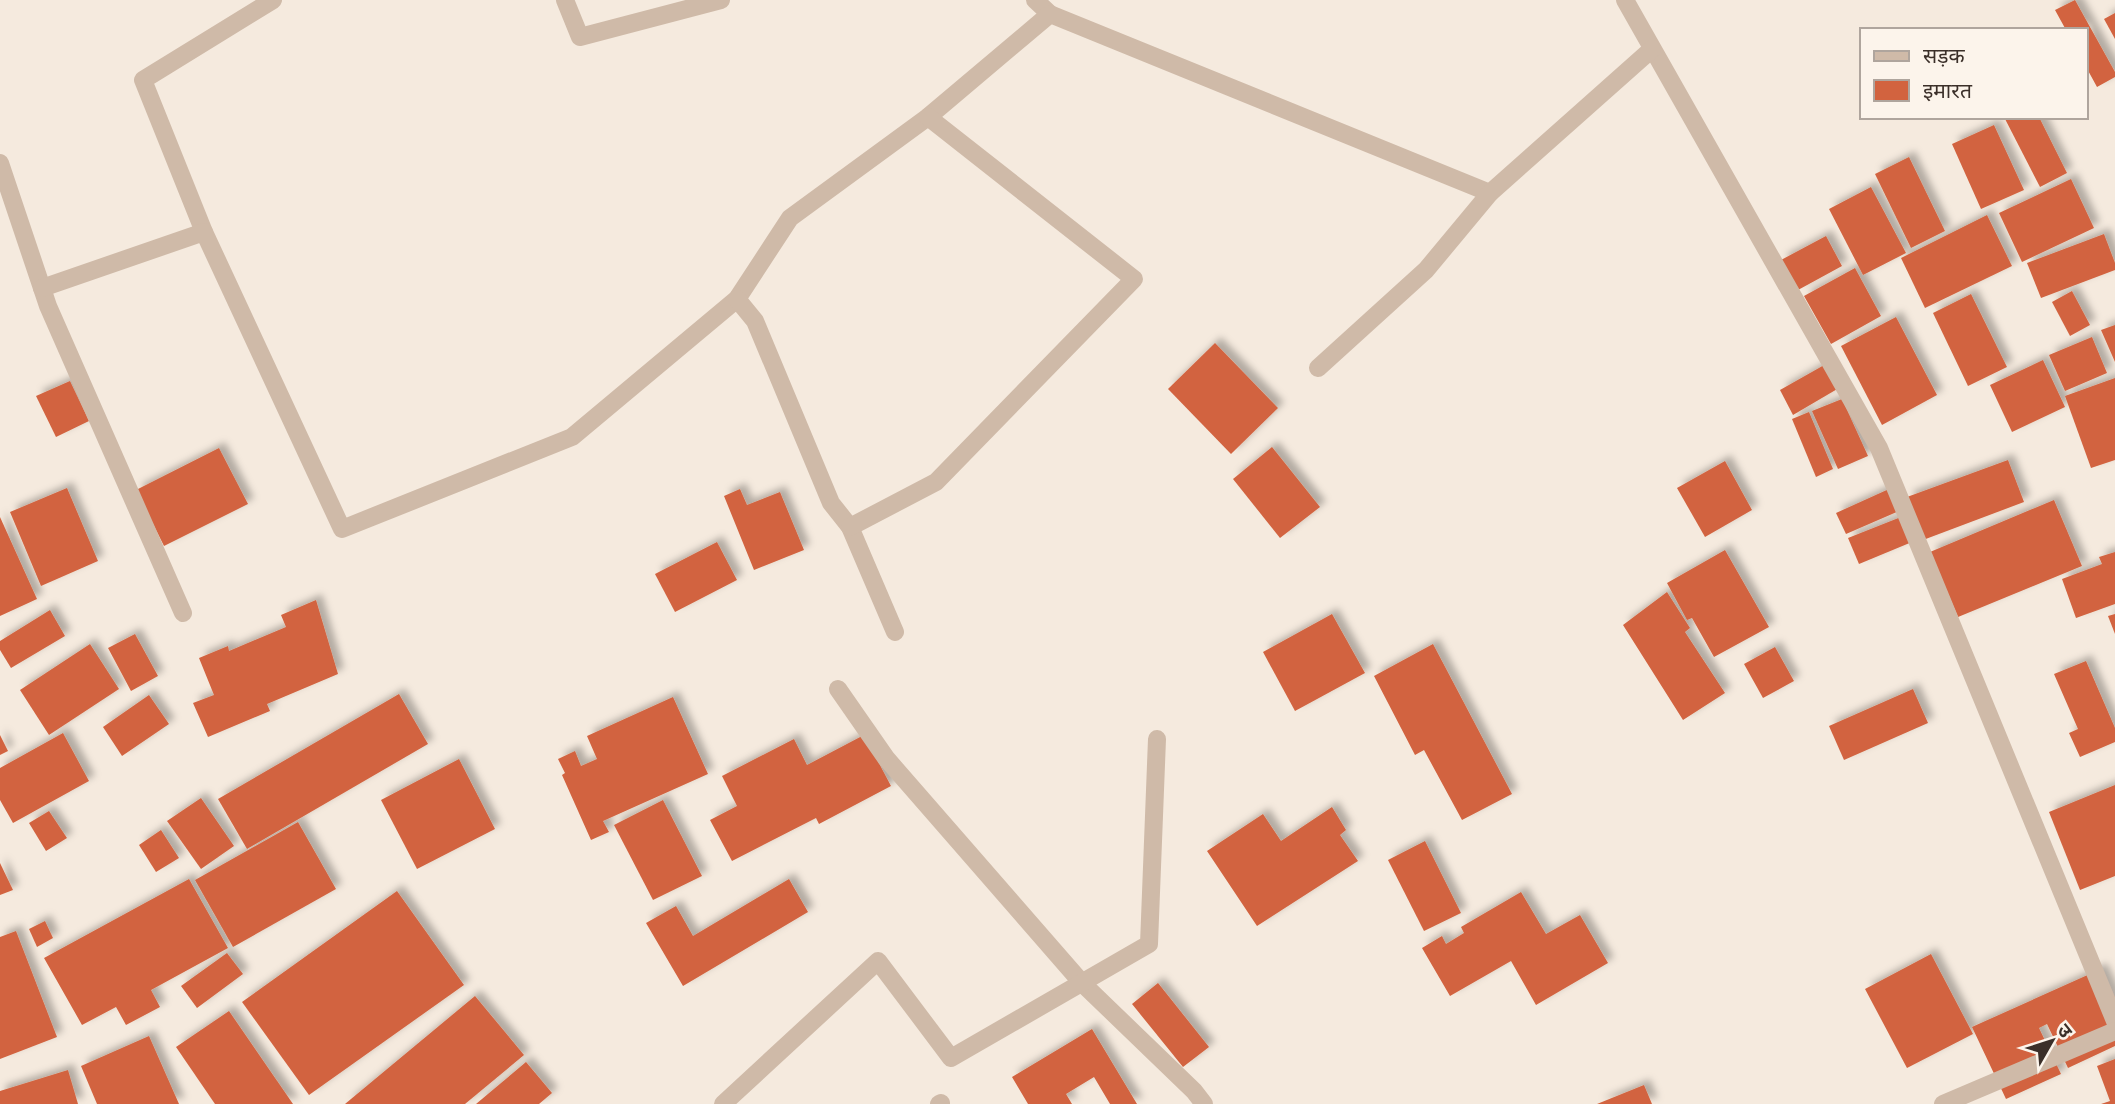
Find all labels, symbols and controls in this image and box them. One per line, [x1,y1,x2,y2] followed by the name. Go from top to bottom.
[1860,28,2087,119] legend
[1923,44,1965,68] text: सड़क
[1923,79,1973,103] text: इमारत
[2017,1006,2087,1076] north arrow
[2052,1020,2077,1043] text: उ

